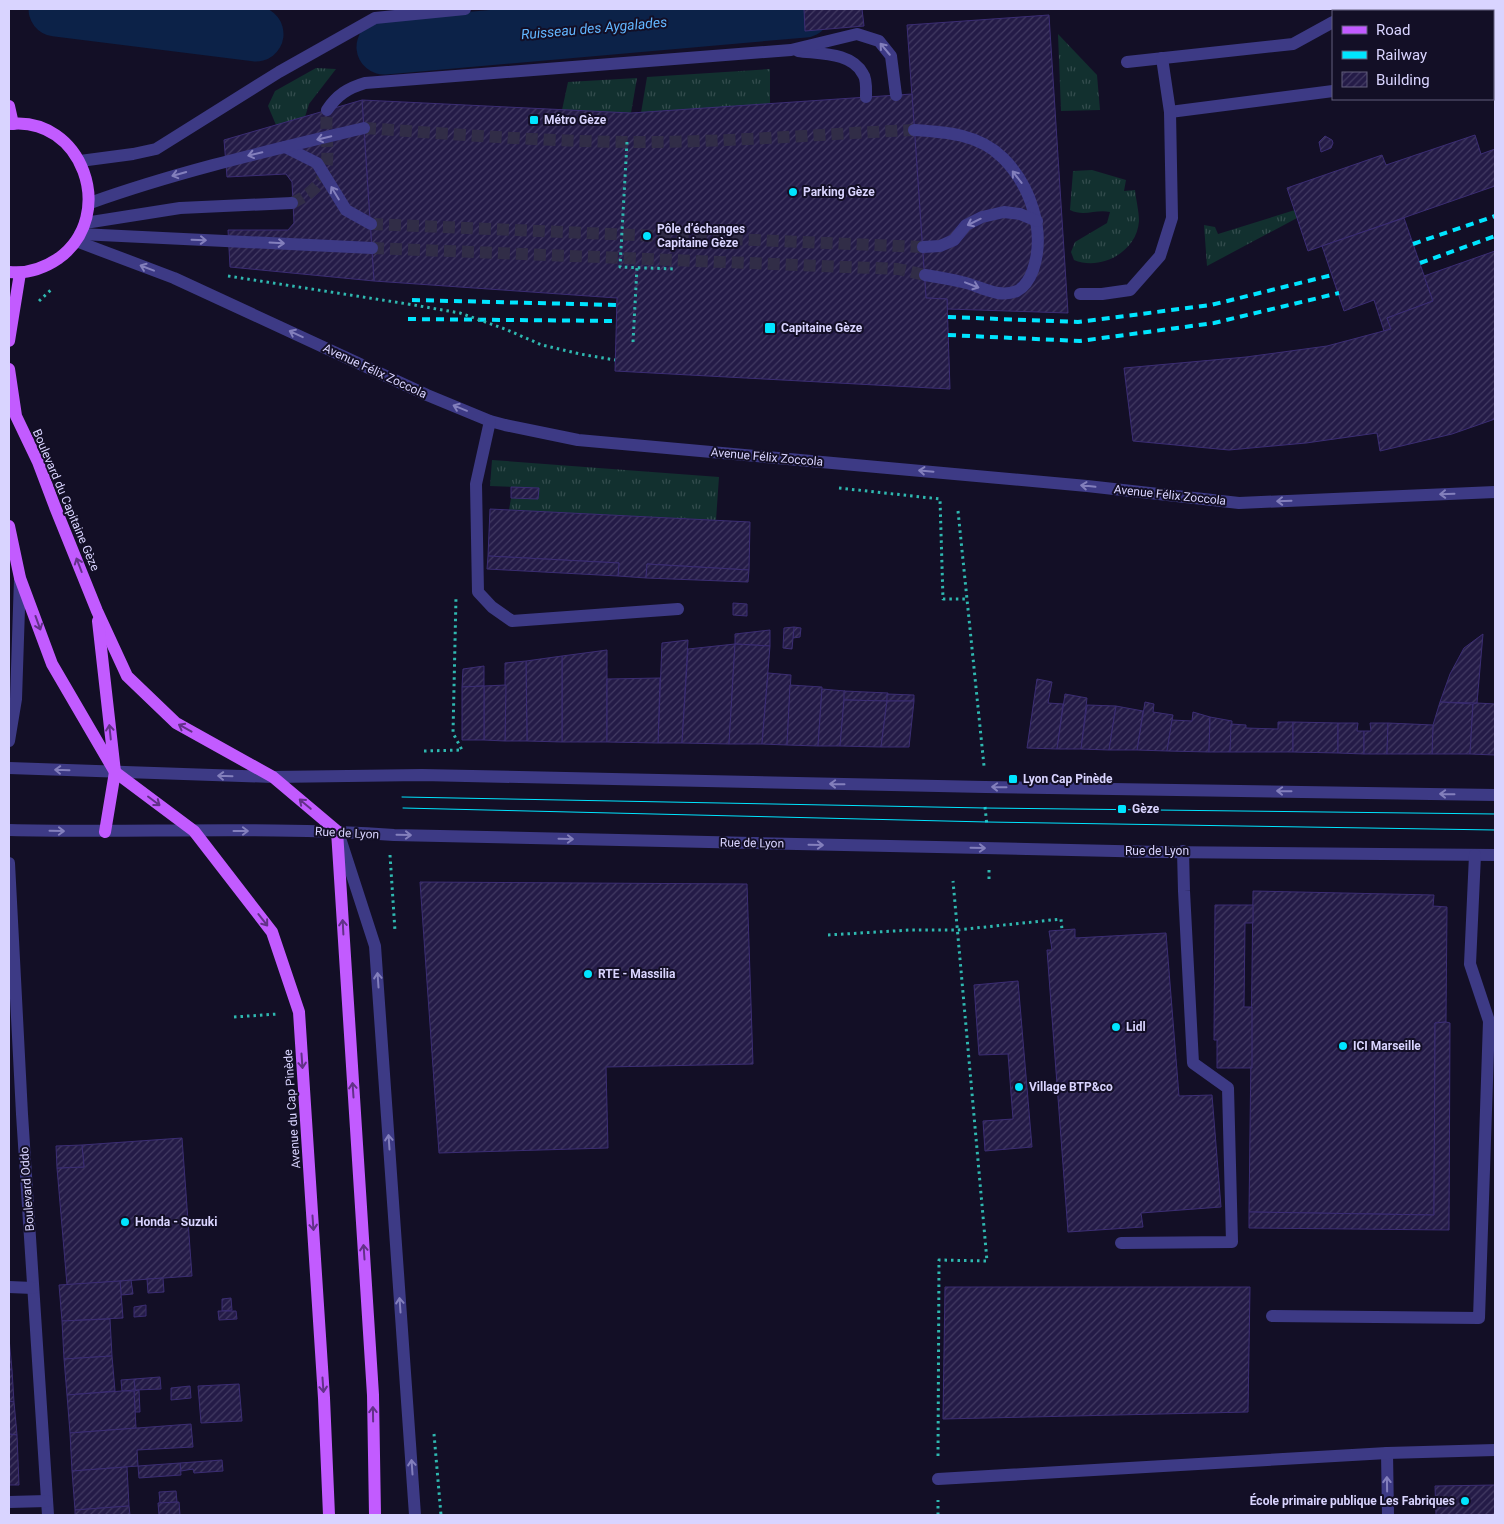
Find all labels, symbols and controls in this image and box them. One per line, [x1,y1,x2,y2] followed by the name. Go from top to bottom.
[1332,10,1494,100] legend
[520,14,668,42] water label: Ruisseau des Aygalades
[1376,21,1410,39] text: Road
[879,42,891,55] one-way arrow
[1376,46,1427,64] text: Railway
[1376,71,1430,89] text: Building
[544,113,607,127] place label: Métro Gèze
[528,114,540,126] marker: Métro Gèze
[317,134,333,143] one-way arrow
[248,150,264,159] one-way arrow
[171,170,187,179] one-way arrow
[1012,171,1023,184] one-way arrow
[803,185,875,199] place label: Parking Gèze
[787,186,799,198] marker: Parking Gèze
[330,187,340,201] one-way arrow
[966,217,981,227] one-way arrow
[657,222,745,250] place label: Pôle d’échanges Capitaine Gèze
[641,230,653,242] marker: Pôle d’échanges Capitaine Gèze
[190,235,207,245] one-way arrow
[269,239,285,248] one-way arrow
[140,263,156,272] one-way arrow
[964,281,979,290] one-way arrow
[763,321,777,335] marker: Capitaine Gèze
[781,321,863,335] place label: Capitaine Gèze
[289,329,304,339] one-way arrow
[321,341,429,401] street label: Avenue Félix Zoccola
[452,403,467,412] one-way arrow
[30,427,102,573] street label: Boulevard du Capitaine Gèze
[710,445,824,469] street label: Avenue Félix Zoccola
[918,466,934,476] one-way arrow
[1080,481,1096,491] one-way arrow
[1113,482,1227,508] street label: Avenue Félix Zoccola
[1439,490,1455,499] one-way arrow
[1276,497,1292,506] one-way arrow
[74,558,83,574] one-way arrow
[34,615,43,631] one-way arrow
[178,723,193,732] one-way arrow
[105,724,115,740] one-way arrow
[55,765,71,774] one-way arrow
[217,771,233,780] one-way arrow
[1023,772,1113,786] place label: Lyon Cap Pinède
[1007,773,1019,785] marker: Lyon Cap Pinède
[829,779,845,789] one-way arrow
[991,782,1008,792] one-way arrow
[1276,786,1292,796] one-way arrow
[1439,789,1455,799] one-way arrow
[147,796,161,806] one-way arrow
[299,799,312,810] one-way arrow
[1132,802,1160,816] place label: Gèze
[1116,803,1128,815] marker: Gèze
[315,824,379,842] street label: Rue de Lyon
[48,826,65,836] one-way arrow
[232,826,249,836] one-way arrow
[395,831,411,840] one-way arrow
[558,834,574,844] one-way arrow
[720,835,784,851] street label: Rue de Lyon
[808,840,824,849] one-way arrow
[970,843,986,852] one-way arrow
[1125,844,1189,858] street label: Rue de Lyon
[257,913,268,926] one-way arrow
[339,920,348,936] one-way arrow
[598,967,676,981] place label: RTE - Massilia
[582,968,594,980] marker: RTE - Massilia
[373,973,382,989] one-way arrow
[1126,1020,1146,1034] place label: Lidl
[1110,1021,1122,1033] marker: Lidl
[1353,1039,1421,1053] place label: ICI Marseille
[1337,1040,1349,1052] marker: ICI Marseille
[281,1049,303,1169] street label: Avenue du Cap Pinède
[298,1052,307,1068] one-way arrow
[1029,1080,1113,1094] place label: Village BTP&co
[1013,1081,1025,1093] marker: Village BTP&co
[349,1082,358,1098] one-way arrow
[384,1135,394,1151] one-way arrow
[17,1146,37,1232] street label: Boulevard Oddo
[135,1215,217,1229] place label: Honda - Suzuki
[308,1215,317,1231] one-way arrow
[119,1216,131,1228] marker: Honda - Suzuki
[359,1244,368,1260] one-way arrow
[396,1297,405,1313] one-way arrow
[319,1377,328,1393] one-way arrow
[369,1406,378,1422] one-way arrow
[407,1459,416,1475] one-way arrow
[1382,1476,1392,1492] one-way arrow
[1250,1493,1455,1508] place label: École primaire publique Les Fabriques
[1459,1495,1471,1507] marker: École primaire publique Les Fabriques

